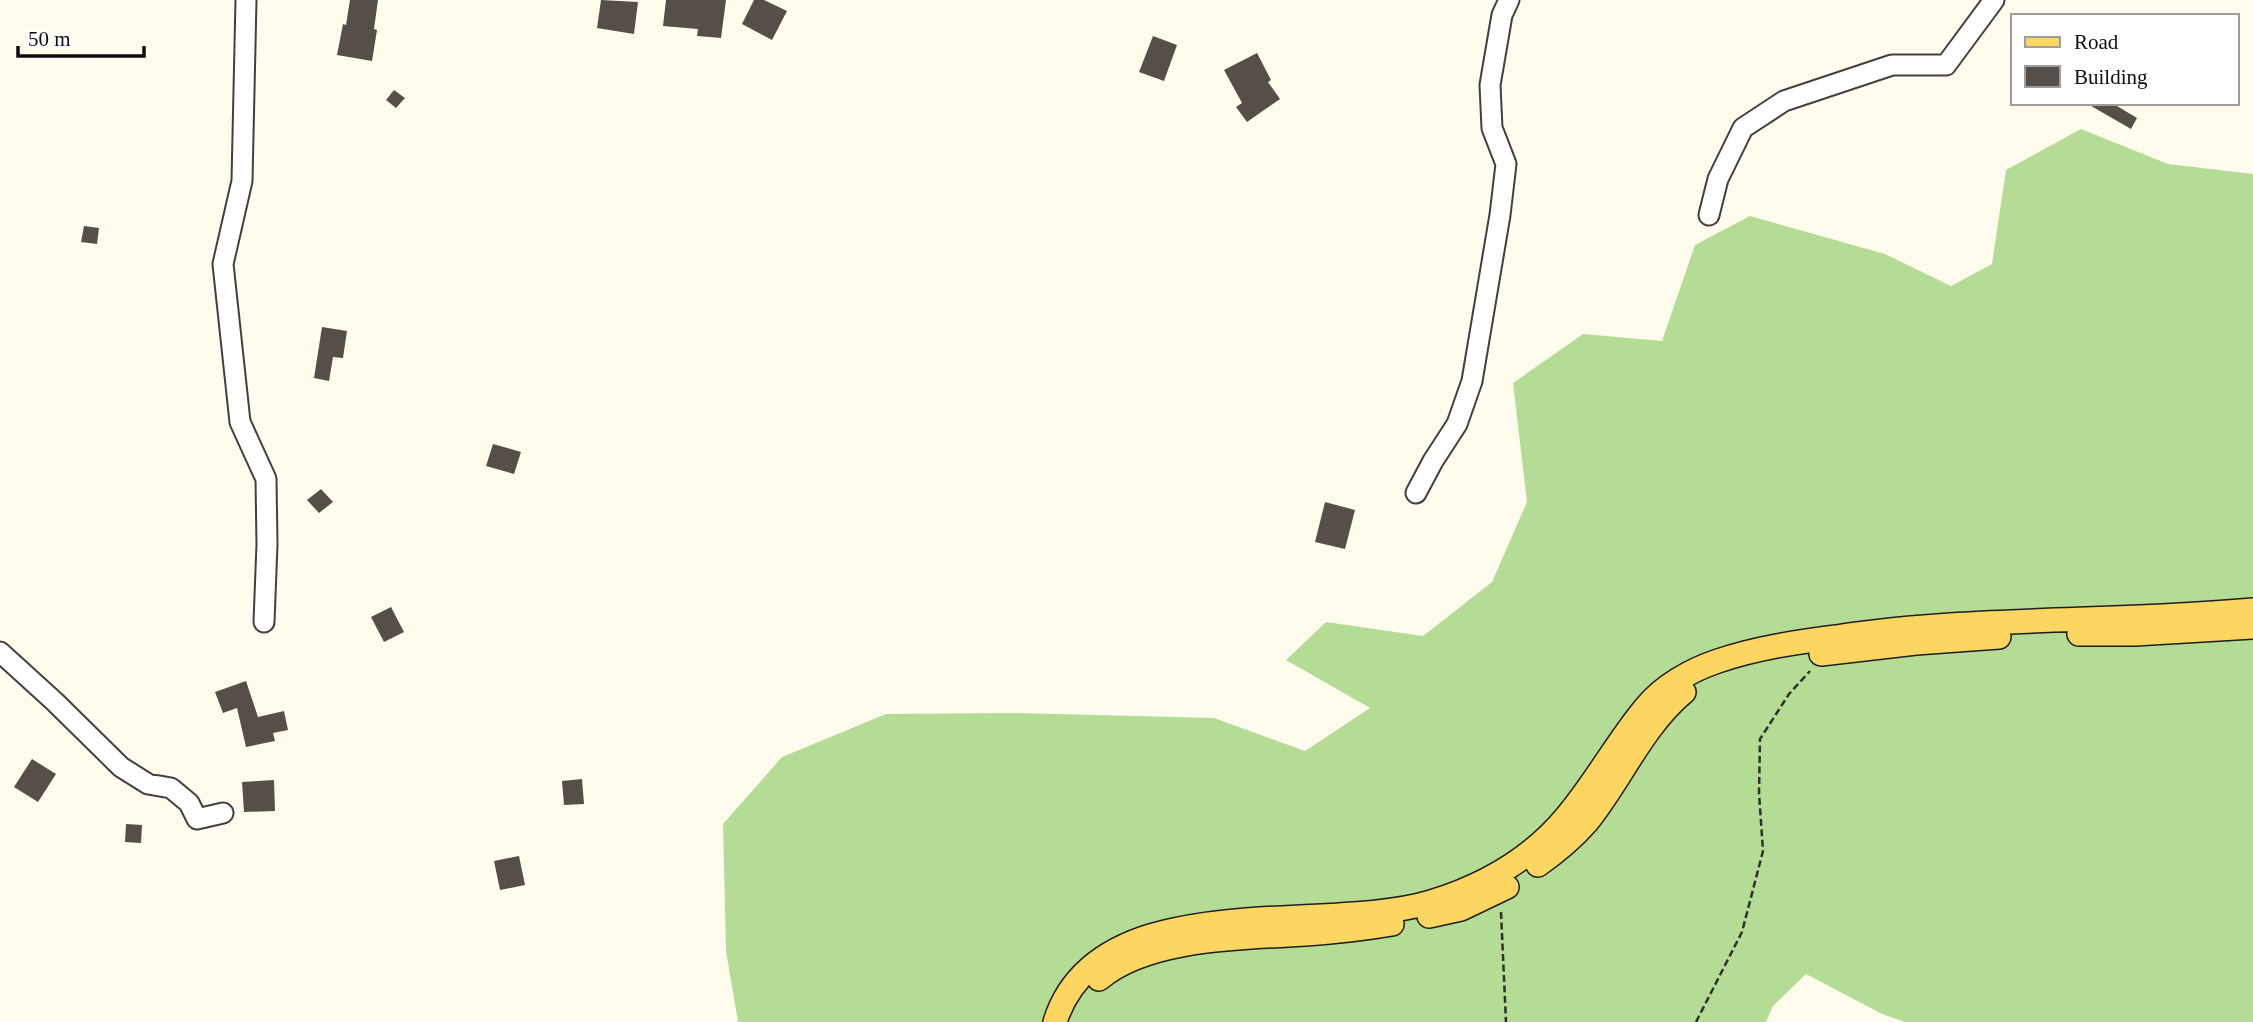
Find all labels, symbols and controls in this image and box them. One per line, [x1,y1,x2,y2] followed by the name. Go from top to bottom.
[18,14,144,58] scale bar
[2011,14,2239,105] legend
[28,27,71,51] text: 50 m
[2074,30,2119,54] text: Road
[2074,65,2148,89] text: Building

